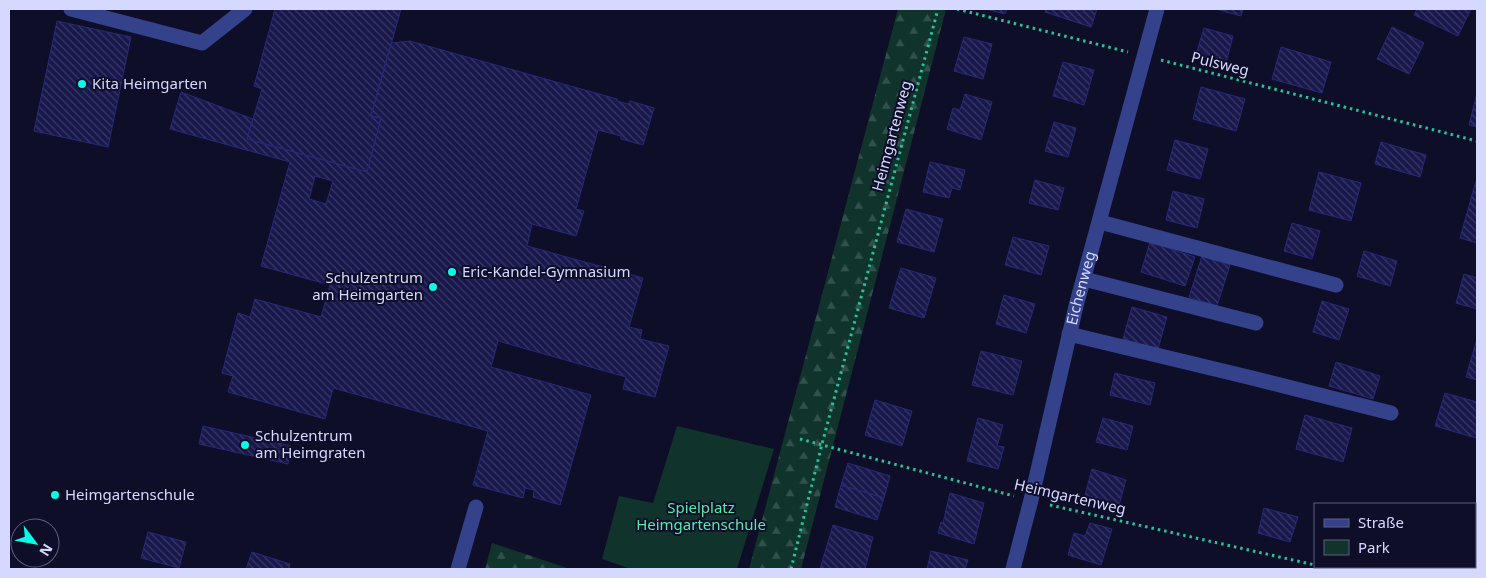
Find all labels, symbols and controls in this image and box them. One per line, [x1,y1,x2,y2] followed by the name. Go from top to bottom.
[1189,46,1251,80] street label: Pulsweg
[92,73,207,93] place label: Kita Heimgarten
[76,78,88,90] marker: Kita Heimgarten
[867,78,915,193] street label: Heimgartenweg
[1061,249,1100,327] street label: Eichenweg
[462,261,630,281] place label: Eric-Kandel-Gymnasium
[446,266,458,278] marker: Eric-Kandel-Gymnasium
[312,267,423,304] place label: Schulzentrum am Heimgarten
[427,281,439,293] marker: Schulzentrum am Heimgarten
[255,425,366,462] place label: Schulzentrum am Heimgraten
[239,439,251,451] marker: Schulzentrum am Heimgraten
[1012,473,1128,519] street label: Heimgartenweg
[65,484,195,504] place label: Heimgartenschule
[49,489,61,501] marker: Heimgartenschule
[636,497,766,534] park label: Spielplatz Heimgartenschule
[1314,503,1476,568] legend
[1358,512,1404,532] text: Straße
[10,518,60,568] north arrow
[1358,537,1390,557] text: Park
[35,540,58,560] text: N

